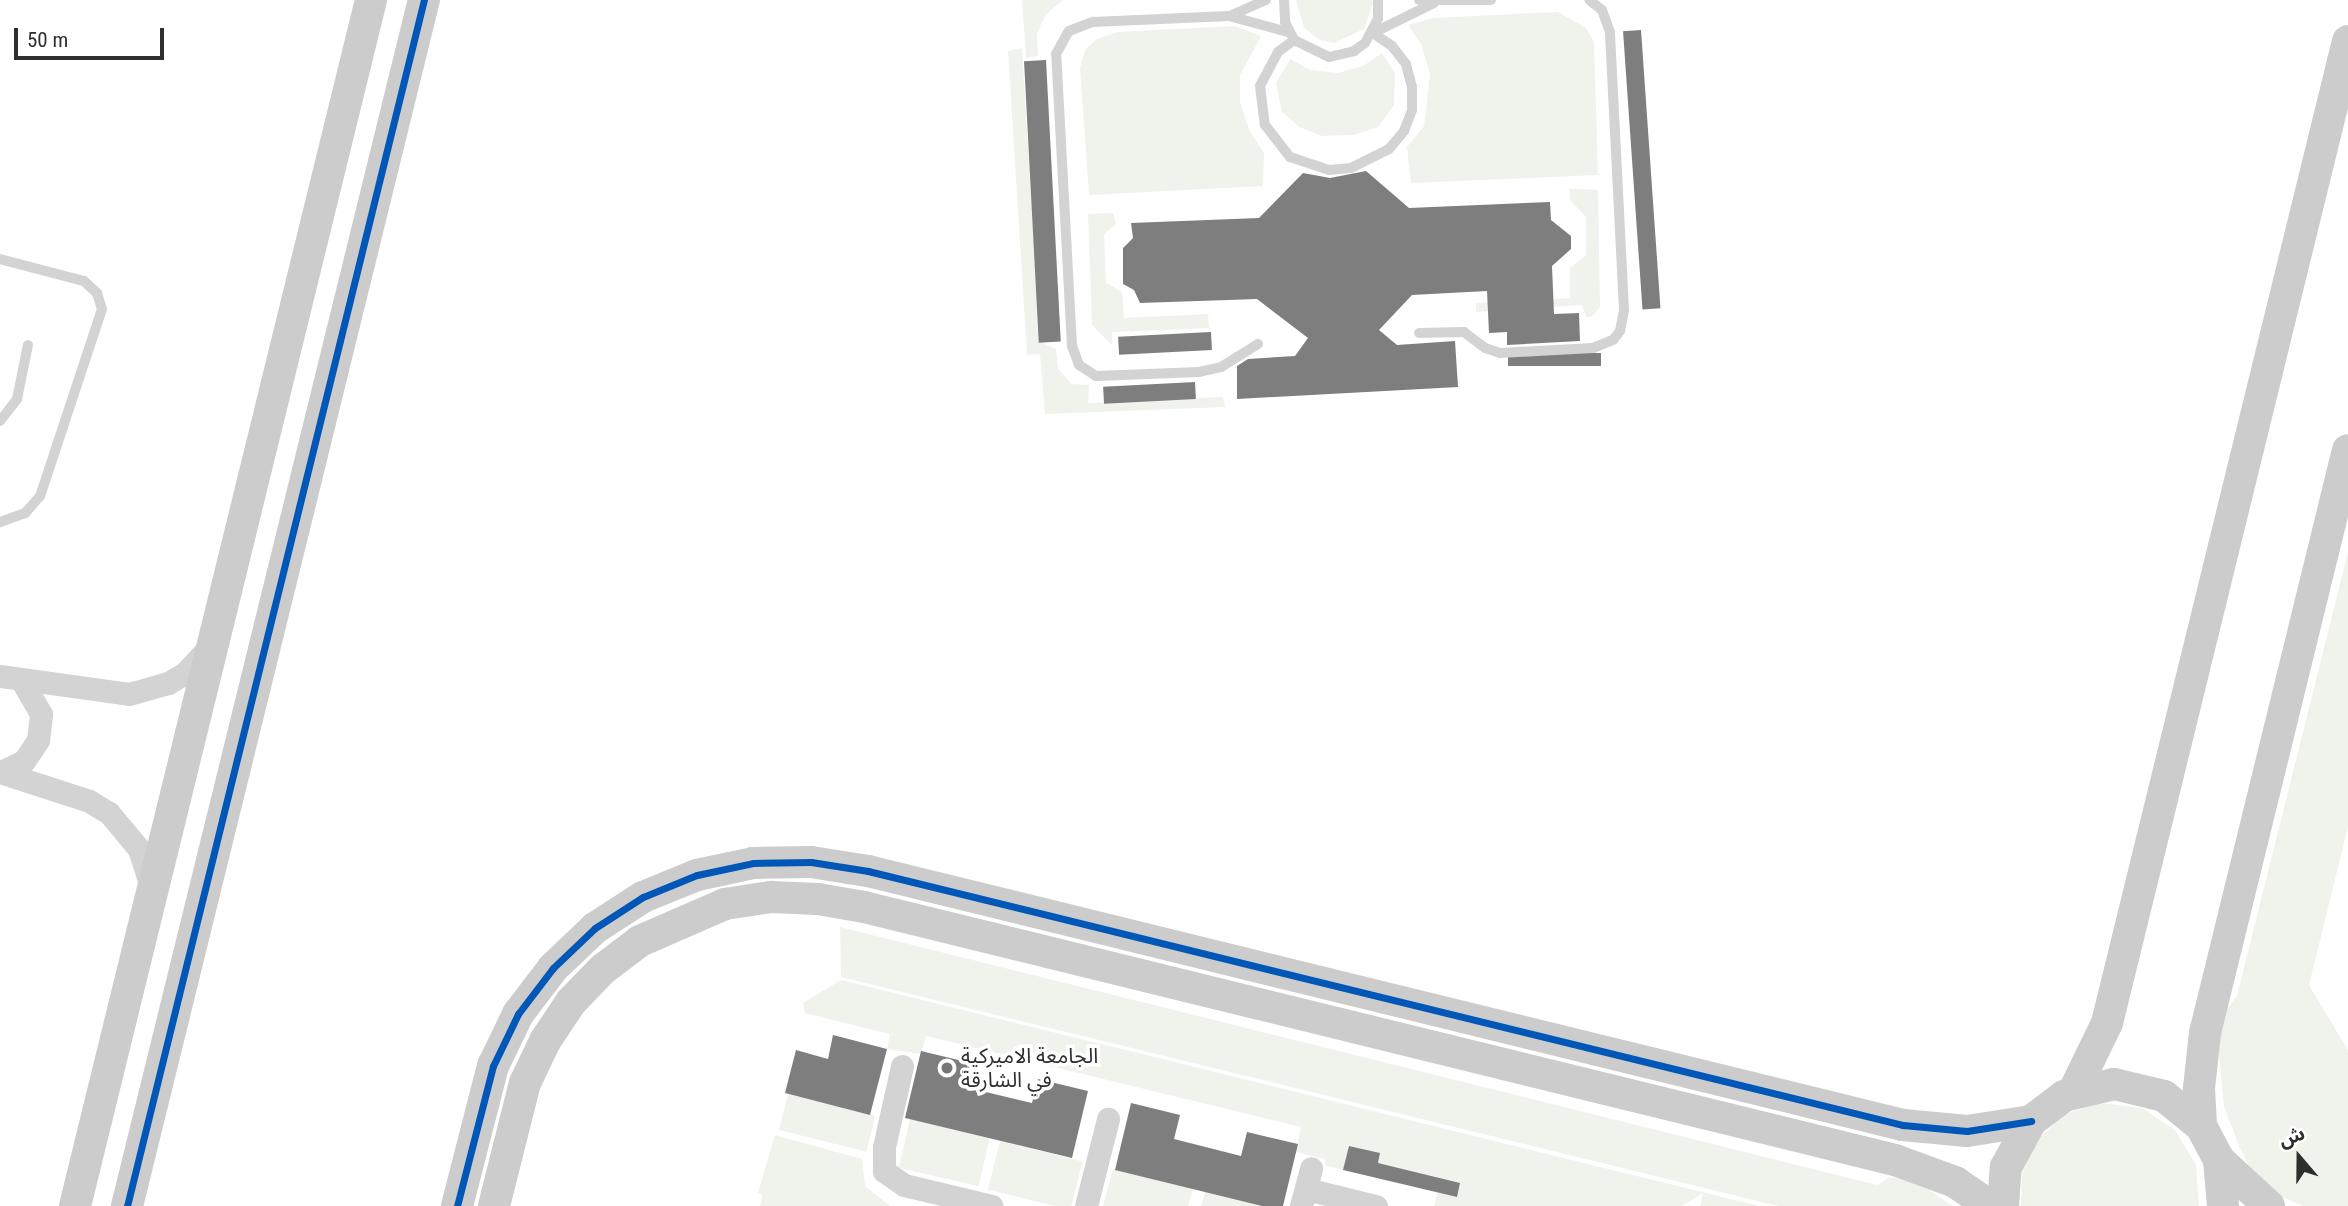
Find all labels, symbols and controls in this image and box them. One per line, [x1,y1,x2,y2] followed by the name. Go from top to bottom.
[18,14,168,58] scale bar
[27,28,68,52] text: 50 m
[961,1043,1098,1093] place label: الجامعة الاميركية في الشارقة
[939,1060,955,1076] marker: الجامعة الاميركية في الشارقة
[2264,1122,2334,1192] north arrow
[2275,1122,2308,1152] text: ش

